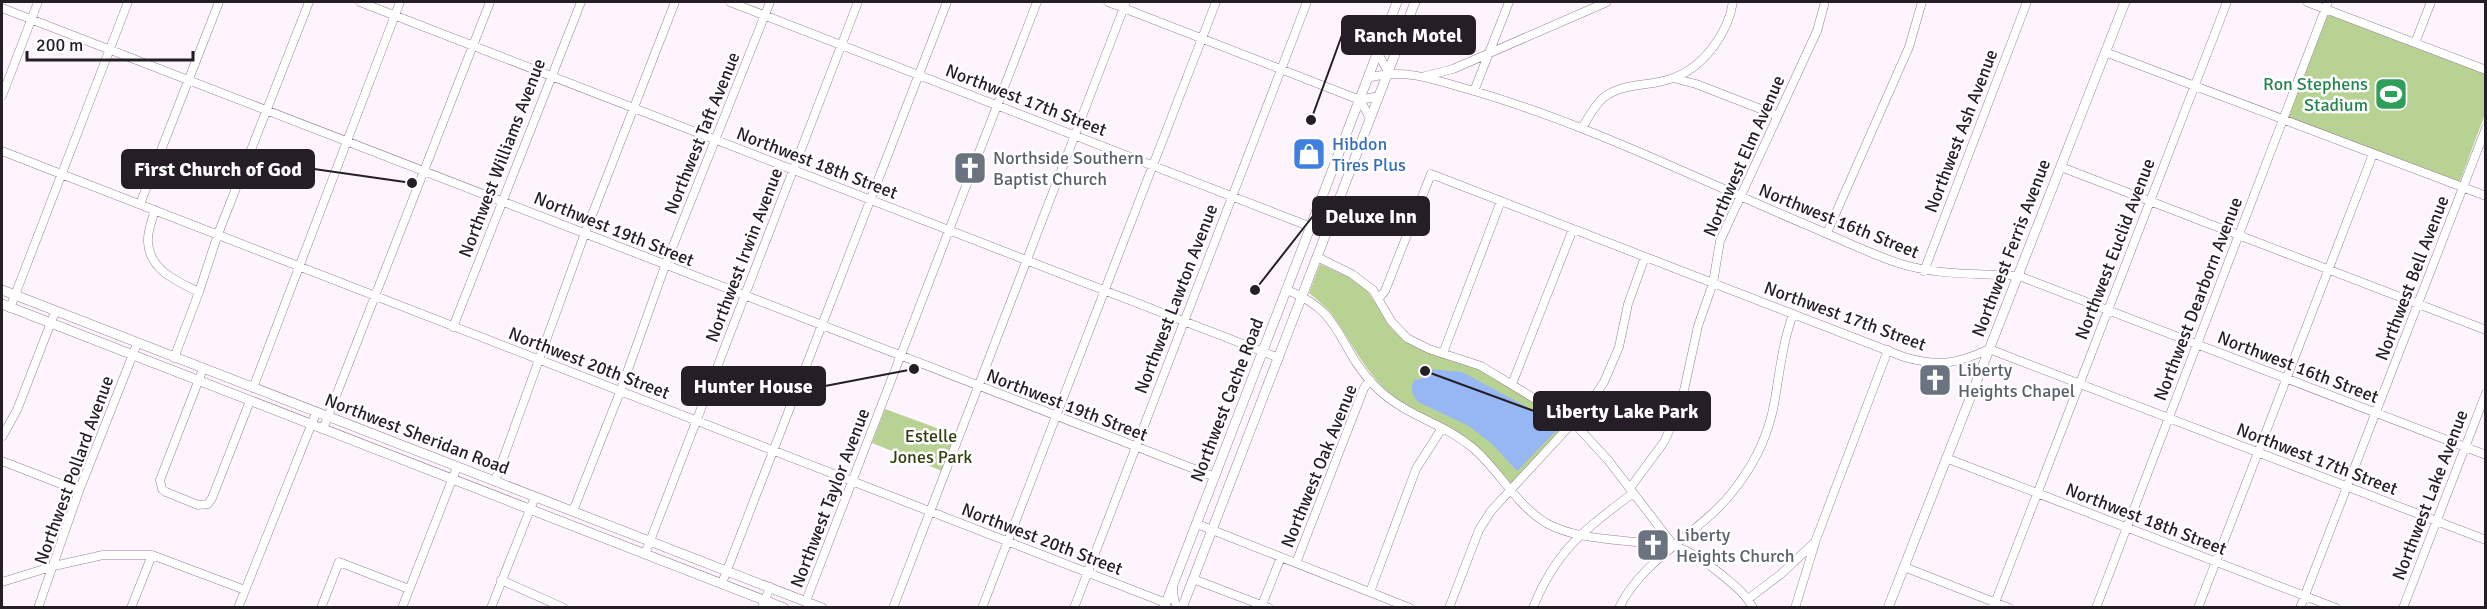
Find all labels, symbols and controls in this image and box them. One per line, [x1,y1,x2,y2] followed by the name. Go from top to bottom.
[1342,16,1475,54] callout: Ranch Motel
[1354,23,1462,48] text: Ranch Motel
[27,24,194,62] scale bar
[36,34,83,56] text: 200 m
[1920,46,2002,216] street label: Northwest Ash Avenue
[659,49,745,217] street label: Northwest Taft Avenue
[454,55,550,261] street label: Northwest Williams Avenue
[942,59,1110,141] street label: Northwest 17th Street
[1698,72,1790,240] street label: Northwest Elm Avenue
[2263,73,2368,116] place label: Ron Stephens Stadium
[2373,76,2409,112] sports icon: Ron Stephens Stadium
[733,122,901,204] street label: Northwest 18th Street
[1332,133,1406,176] place label: Hibdon Tires Plus
[1291,136,1327,172] shop icon: Hibdon Tires Plus
[993,147,1144,190] place label: Northside Southern Baptist Church
[122,150,314,188] callout: First Church of God
[952,150,988,186] church icon: Northside Southern Baptist Church
[2070,155,2160,343] street label: Northwest Euclid Avenue
[1967,156,2055,340] street label: Northwest Ferris Avenue
[134,157,302,182] text: First Church of God
[701,165,787,345] street label: Northwest Irwin Avenue
[1756,179,1922,263] street label: Northwest 16th Street
[531,187,697,271] street label: Northwest 19th Street
[2370,192,2454,364] street label: Northwest Bell Avenue
[2149,194,2247,404] street label: Northwest Dearborn Avenue
[1313,197,1429,235] callout: Deluxe Inn
[1130,201,1222,397] street label: Northwest Lawton Avenue
[1325,204,1417,229] text: Deluxe Inn
[1761,276,1929,356] street label: Northwest 17th Street
[1186,315,1268,485] street label: Northwest Cache Road
[505,322,673,404] street label: Northwest 20th Street
[2214,326,2382,408] street label: Northwest 16th Street
[1958,359,2075,402] place label: Liberty Heights Chapel
[1917,362,1953,398] church icon: Liberty Heights Chapel
[983,364,1151,446] street label: Northwest 19th Street
[682,367,825,405] callout: Hunter House
[30,373,118,567] street label: Northwest Pollard Avenue
[693,374,813,399] text: Hunter House
[1276,381,1362,551] street label: Northwest Oak Avenue
[322,389,512,479] street label: Northwest Sheridan Road
[1534,392,1710,430] callout: Liberty Lake Park
[1546,399,1699,424] text: Liberty Lake Park
[786,405,874,591] street label: Northwest Taylor Avenue
[2387,407,2473,583] street label: Northwest Lake Avenue
[2233,418,2401,500] street label: Northwest 17th Street
[890,425,972,468] park label: Estelle Jones Park
[2062,478,2230,560] street label: Northwest 18th Street
[958,498,1126,580] street label: Northwest 20th Street
[1676,524,1795,567] place label: Liberty Heights Church
[1635,527,1671,563] church icon: Liberty Heights Church

